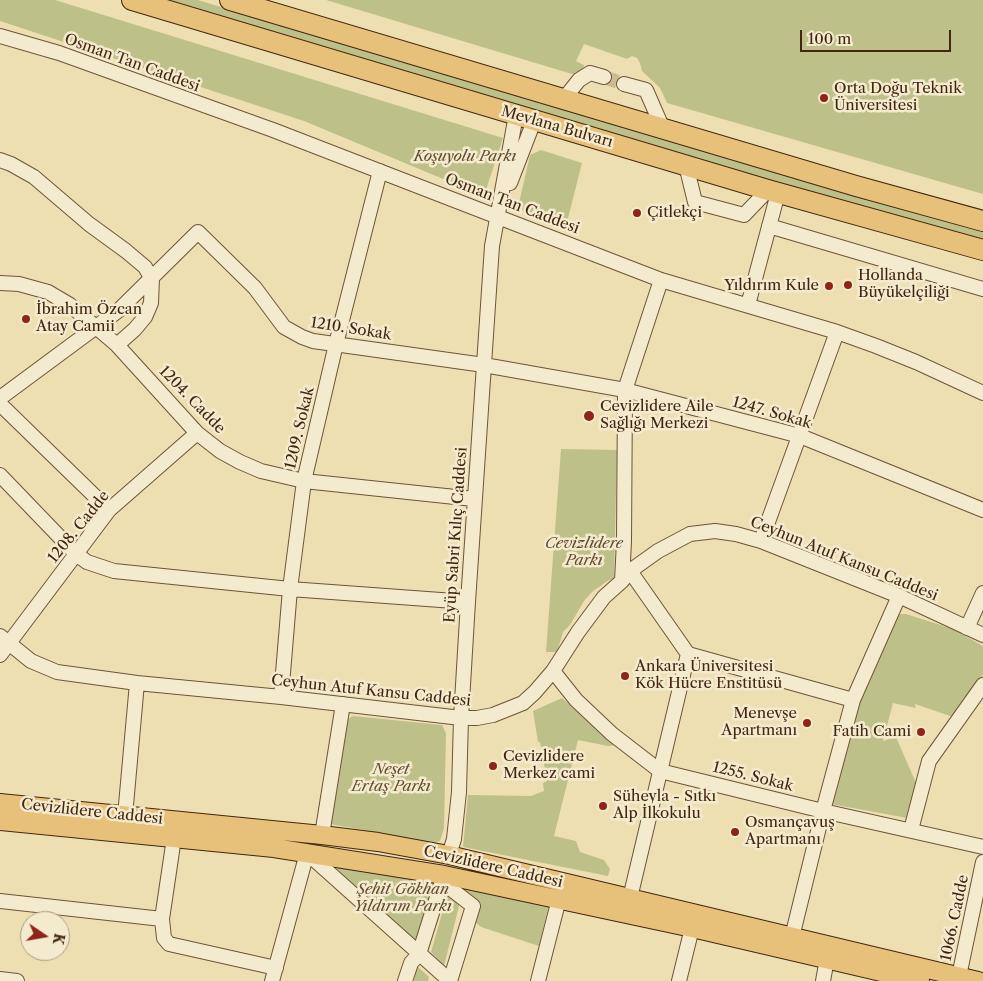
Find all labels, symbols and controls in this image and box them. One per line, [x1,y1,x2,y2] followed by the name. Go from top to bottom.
[803,20,954,52] scale bar
[808,29,851,48] text: 100 m
[62,30,202,96] street label: Osman Tan Caddesi
[834,80,962,115] place label: Orta Doğu Teknik Üniversitesi
[818,92,830,104] marker: Orta Doğu Teknik Üniversitesi
[499,102,615,152] street label: Mevlana Bulvarı
[414,148,516,166] park label: Koşuyolu Parkı
[442,170,582,238] street label: Osman Tan Caddesi
[647,204,702,222] place label: Çitlekçi
[631,207,643,219] marker: Çitlekçi
[858,267,950,302] place label: Hollanda Büyükelçiliği
[724,277,819,295] place label: Yıldırım Kule
[842,279,854,291] marker: Hollanda Büyükelçiliği
[823,280,835,292] marker: Yıldırım Kule
[36,301,142,336] place label: İbrahim Özcan Atay Camii
[20,313,32,325] marker: İbrahim Özcan Atay Camii
[309,314,393,344] street label: 1210. Sokak
[155,362,229,438] street label: 1204. Cadde
[282,385,318,471] street label: 1209. Sokak
[730,393,814,433] street label: 1247. Sokak
[600,398,714,433] place label: Cevizlidere Aile Sağlığı Merkezi
[582,409,596,423] marker: Cevizlidere Aile Sağlığı Merkezi
[441,446,471,624] street label: Eyüp Sabri Kılıç Caddesi
[45,487,113,567] street label: 1208. Cadde
[748,513,940,605] street label: Ceyhun Atuf Kansu Caddesi
[545,535,623,570] park label: Cevizlidere Parkı
[635,658,782,693] place label: Ankara Üniversitesi Kök Hücre Enstitüsü
[619,670,631,682] marker: Ankara Üniversitesi Kök Hücre Enstitüsü
[270,672,472,710] street label: Ceyhun Atuf Kansu Caddesi
[721,705,797,740] place label: Menevşe Apartmanı
[801,717,813,729] marker: Menevşe Apartmanı
[833,723,911,741] place label: Fatih Cami
[915,726,927,738] marker: Fatih Cami
[503,748,595,783] place label: Cevizlidere Merkez cami
[711,758,795,796] street label: 1255. Sokak
[487,760,499,772] marker: Cevizlidere Merkez cami
[351,761,431,796] park label: Neşet Ertaş Parkı
[613,788,716,823] place label: Süheyla - Sıtkı Alp İlkokulu
[20,796,164,828] street label: Cevizlidere Caddesi
[597,800,609,812] marker: Süheyla - Sıtkı Alp İlkokulu
[745,814,835,849] place label: Osmançavuş Apartmanı
[729,826,741,838] marker: Osmançavuş Apartmanı
[422,842,564,892] street label: Cevizlidere Caddesi
[937,873,973,963] street label: 1066. Cadde
[354,881,452,916] park label: Şehit Gökhan Yıldırım Parkı
[20,911,70,961] north arrow
[49,932,69,946] text: K

